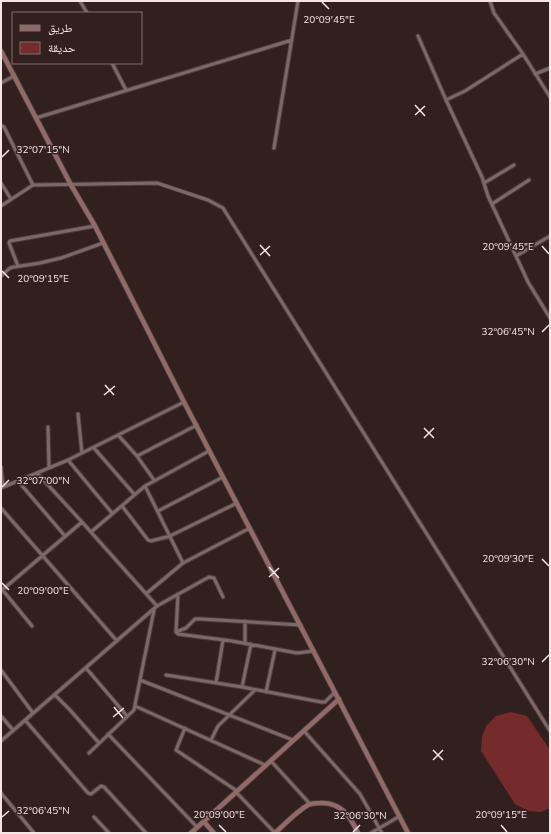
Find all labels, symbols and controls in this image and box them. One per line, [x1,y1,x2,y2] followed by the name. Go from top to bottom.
[12,12,142,64] legend
[303,13,355,27] text: 20°09'45"E
[48,20,73,36] text: طريق
[48,40,76,56] text: حديقة
[16,143,70,157] text: 32°07'15"N
[482,240,534,254] text: 20°09'45"E
[17,272,69,286] text: 20°09'15"E
[481,325,535,339] text: 32°06'45"N
[16,474,70,488] text: 32°07'00"N
[482,552,534,566] text: 20°09'30"E
[17,584,69,598] text: 20°09'00"E
[481,655,535,669] text: 32°06'30"N
[16,804,70,818] text: 32°06'45"N
[193,808,245,822] text: 20°09'00"E
[475,808,527,822] text: 20°09'15"E
[333,809,387,823] text: 32°06'30"N

